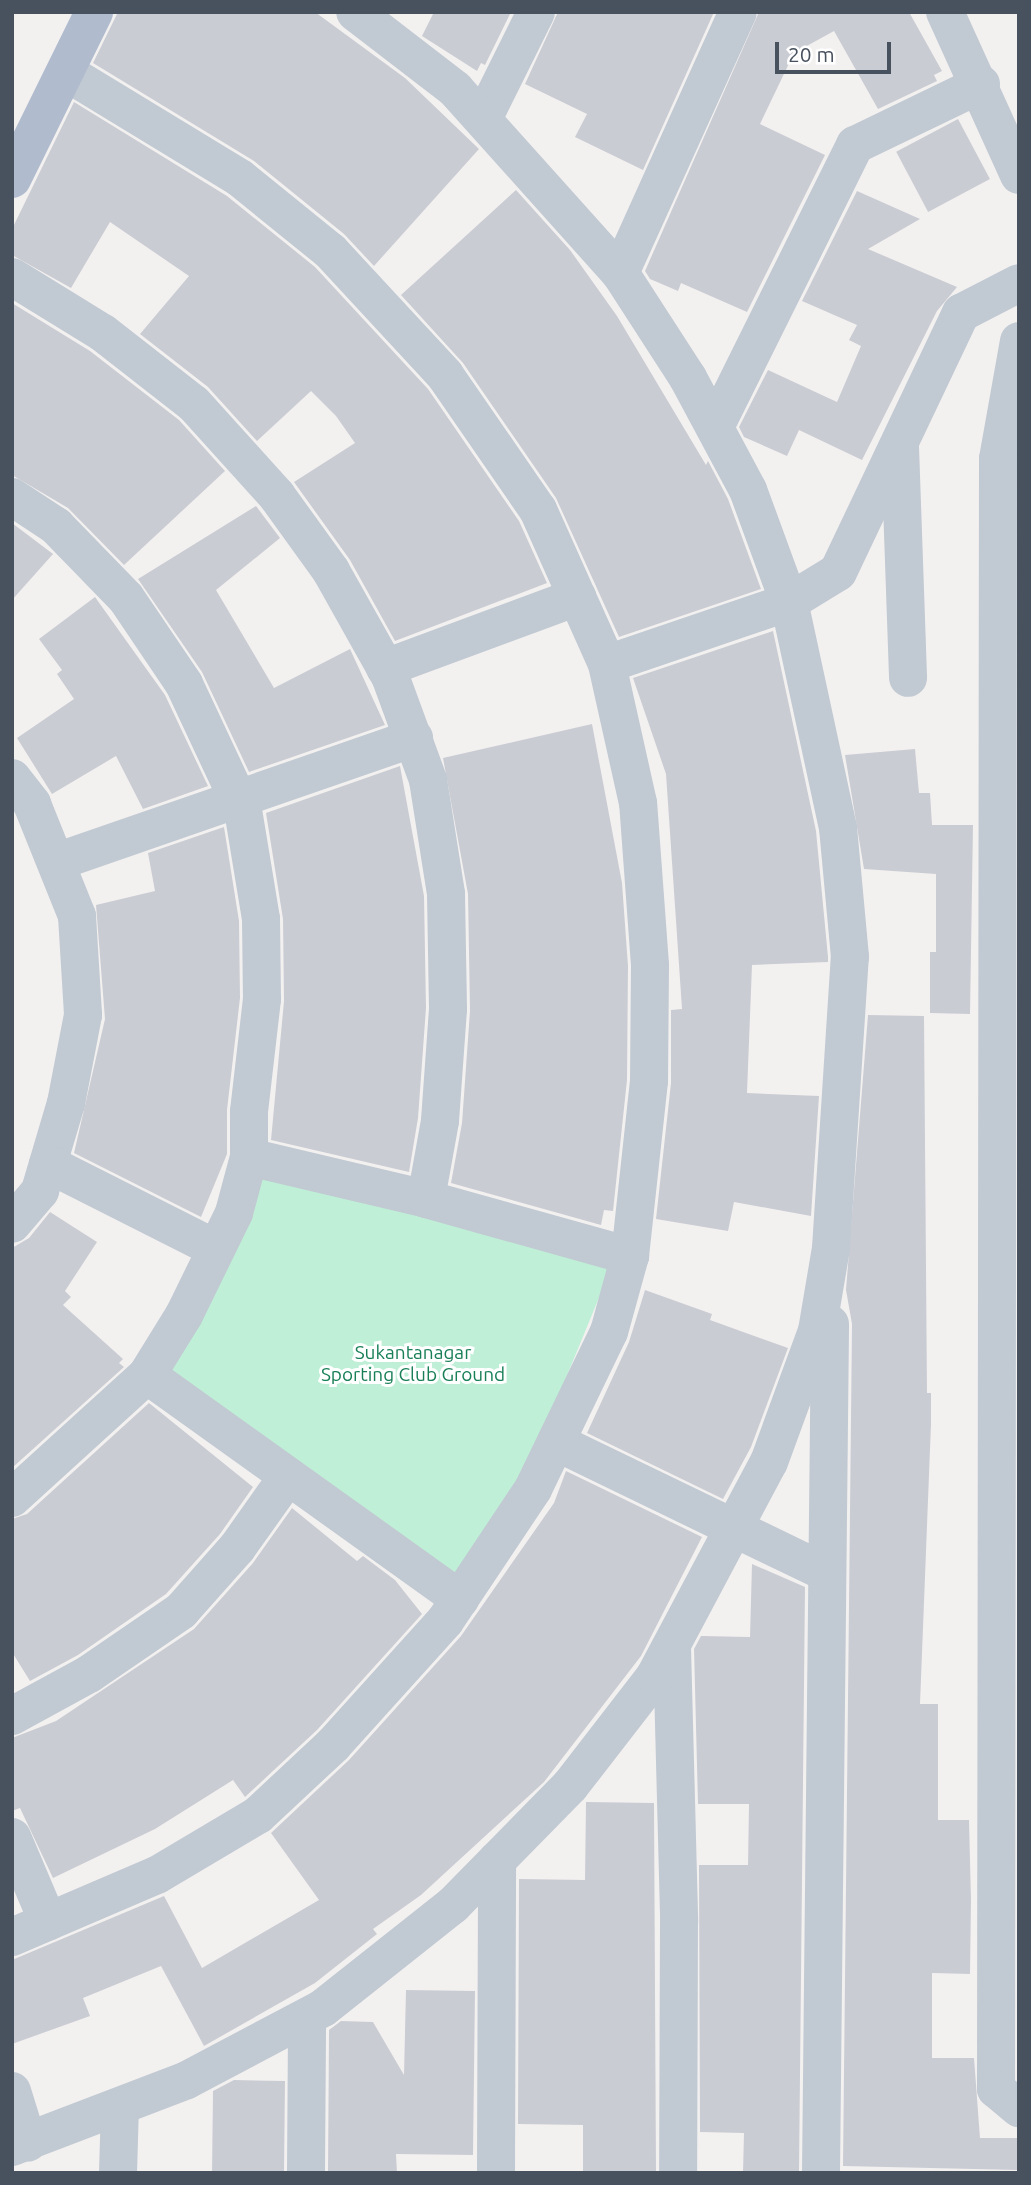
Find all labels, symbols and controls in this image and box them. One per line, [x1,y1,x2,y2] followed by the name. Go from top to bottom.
[779,28,894,72] scale bar
[788,42,835,66] text: 20 m
[321,1342,505,1386] park label: Sukantanagar Sporting Club Ground

